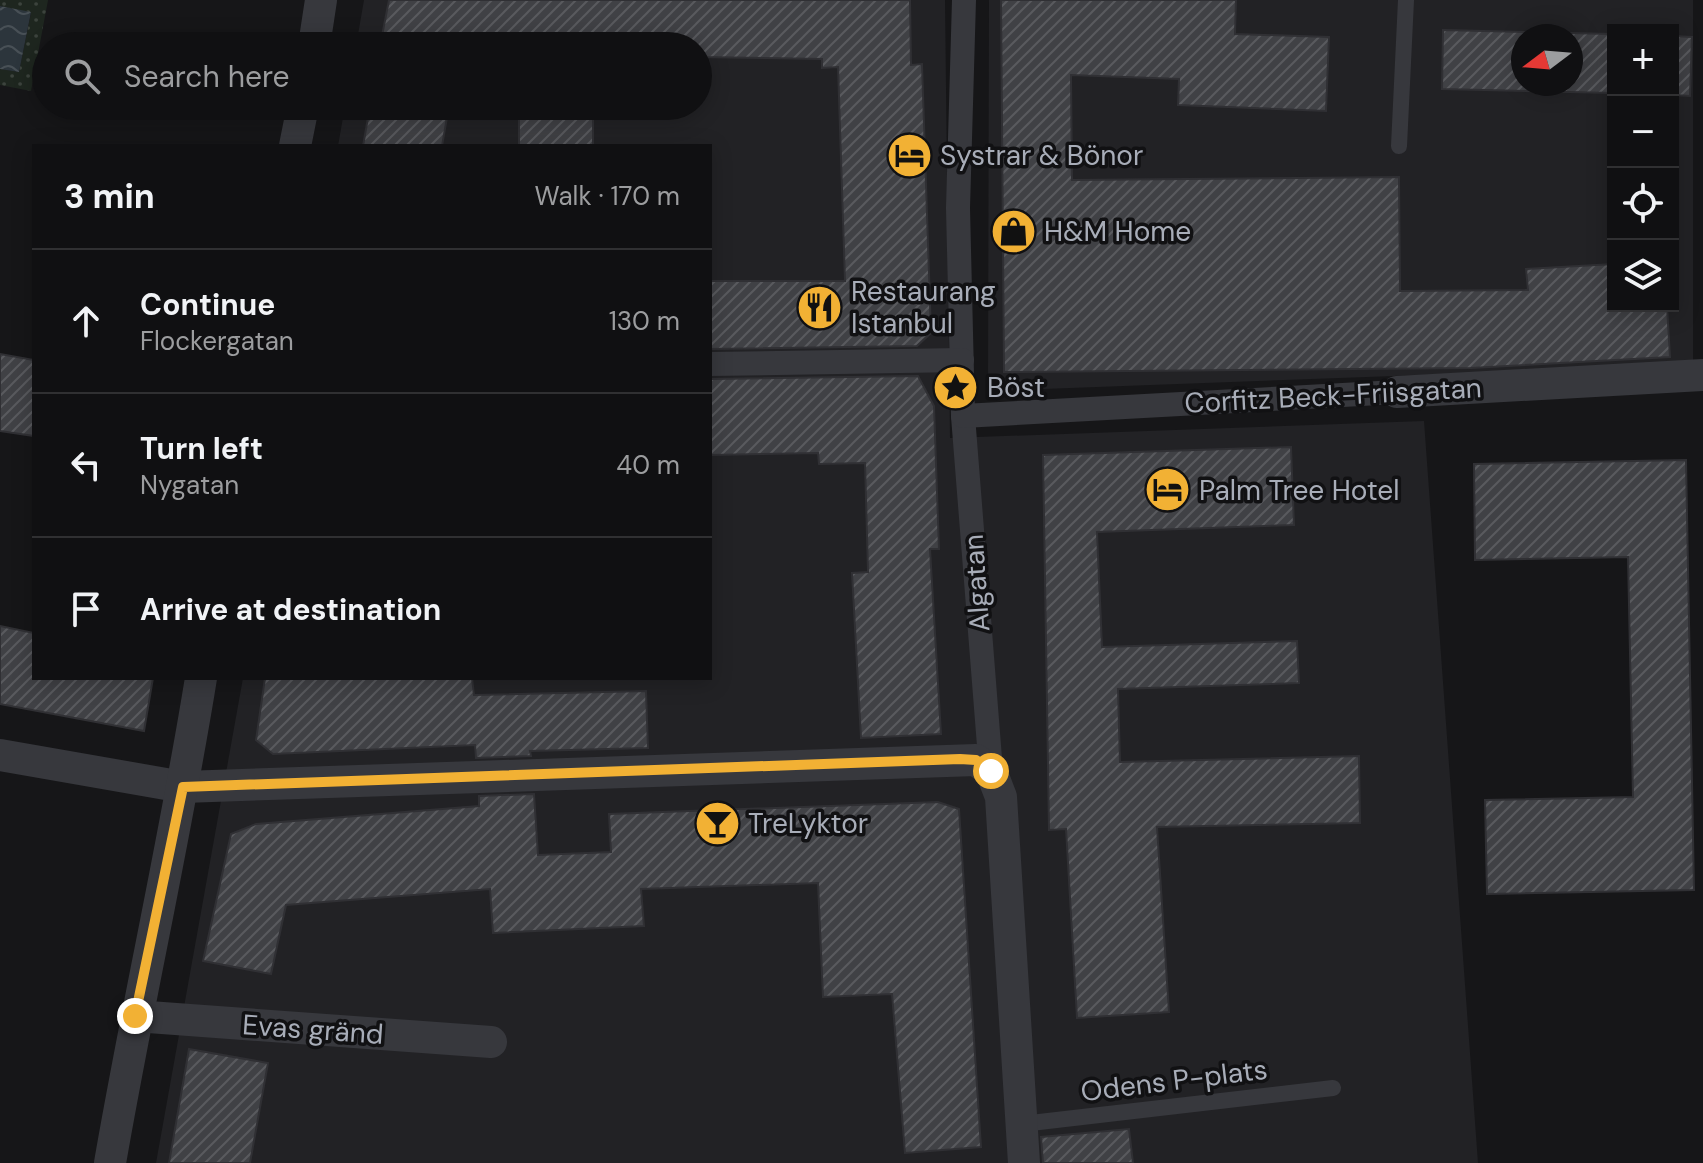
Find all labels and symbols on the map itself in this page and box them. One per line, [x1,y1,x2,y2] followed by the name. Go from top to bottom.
[1511,24,1583,96] north arrow
[885,131,933,179] hotel icon: Systrar & Bönor
[940,137,1143,174] place label: Systrar & Bönor
[989,207,1037,255] shop icon: H&M Home
[1044,213,1191,250] place label: H&M Home
[851,273,996,342] place label: Restaurang Istanbul
[796,283,844,331] restaurant icon: Restaurang Istanbul
[932,363,980,411] place icon: Böst
[987,369,1045,406] place label: Böst
[1183,369,1483,422] street label: Corfitz Beck-Friisgatan
[1144,466,1192,514] hotel icon: Palm Tree Hotel
[1199,472,1400,509] place label: Palm Tree Hotel
[955,533,998,633] street label: Algatan
[973,753,1009,789] route start
[693,799,741,847] bar icon: TreLyktor
[748,805,868,842] place label: TreLyktor
[117,998,153,1034] route end
[241,1006,385,1053] street label: Evas gränd
[1079,1051,1269,1110] street label: Odens P-plats

